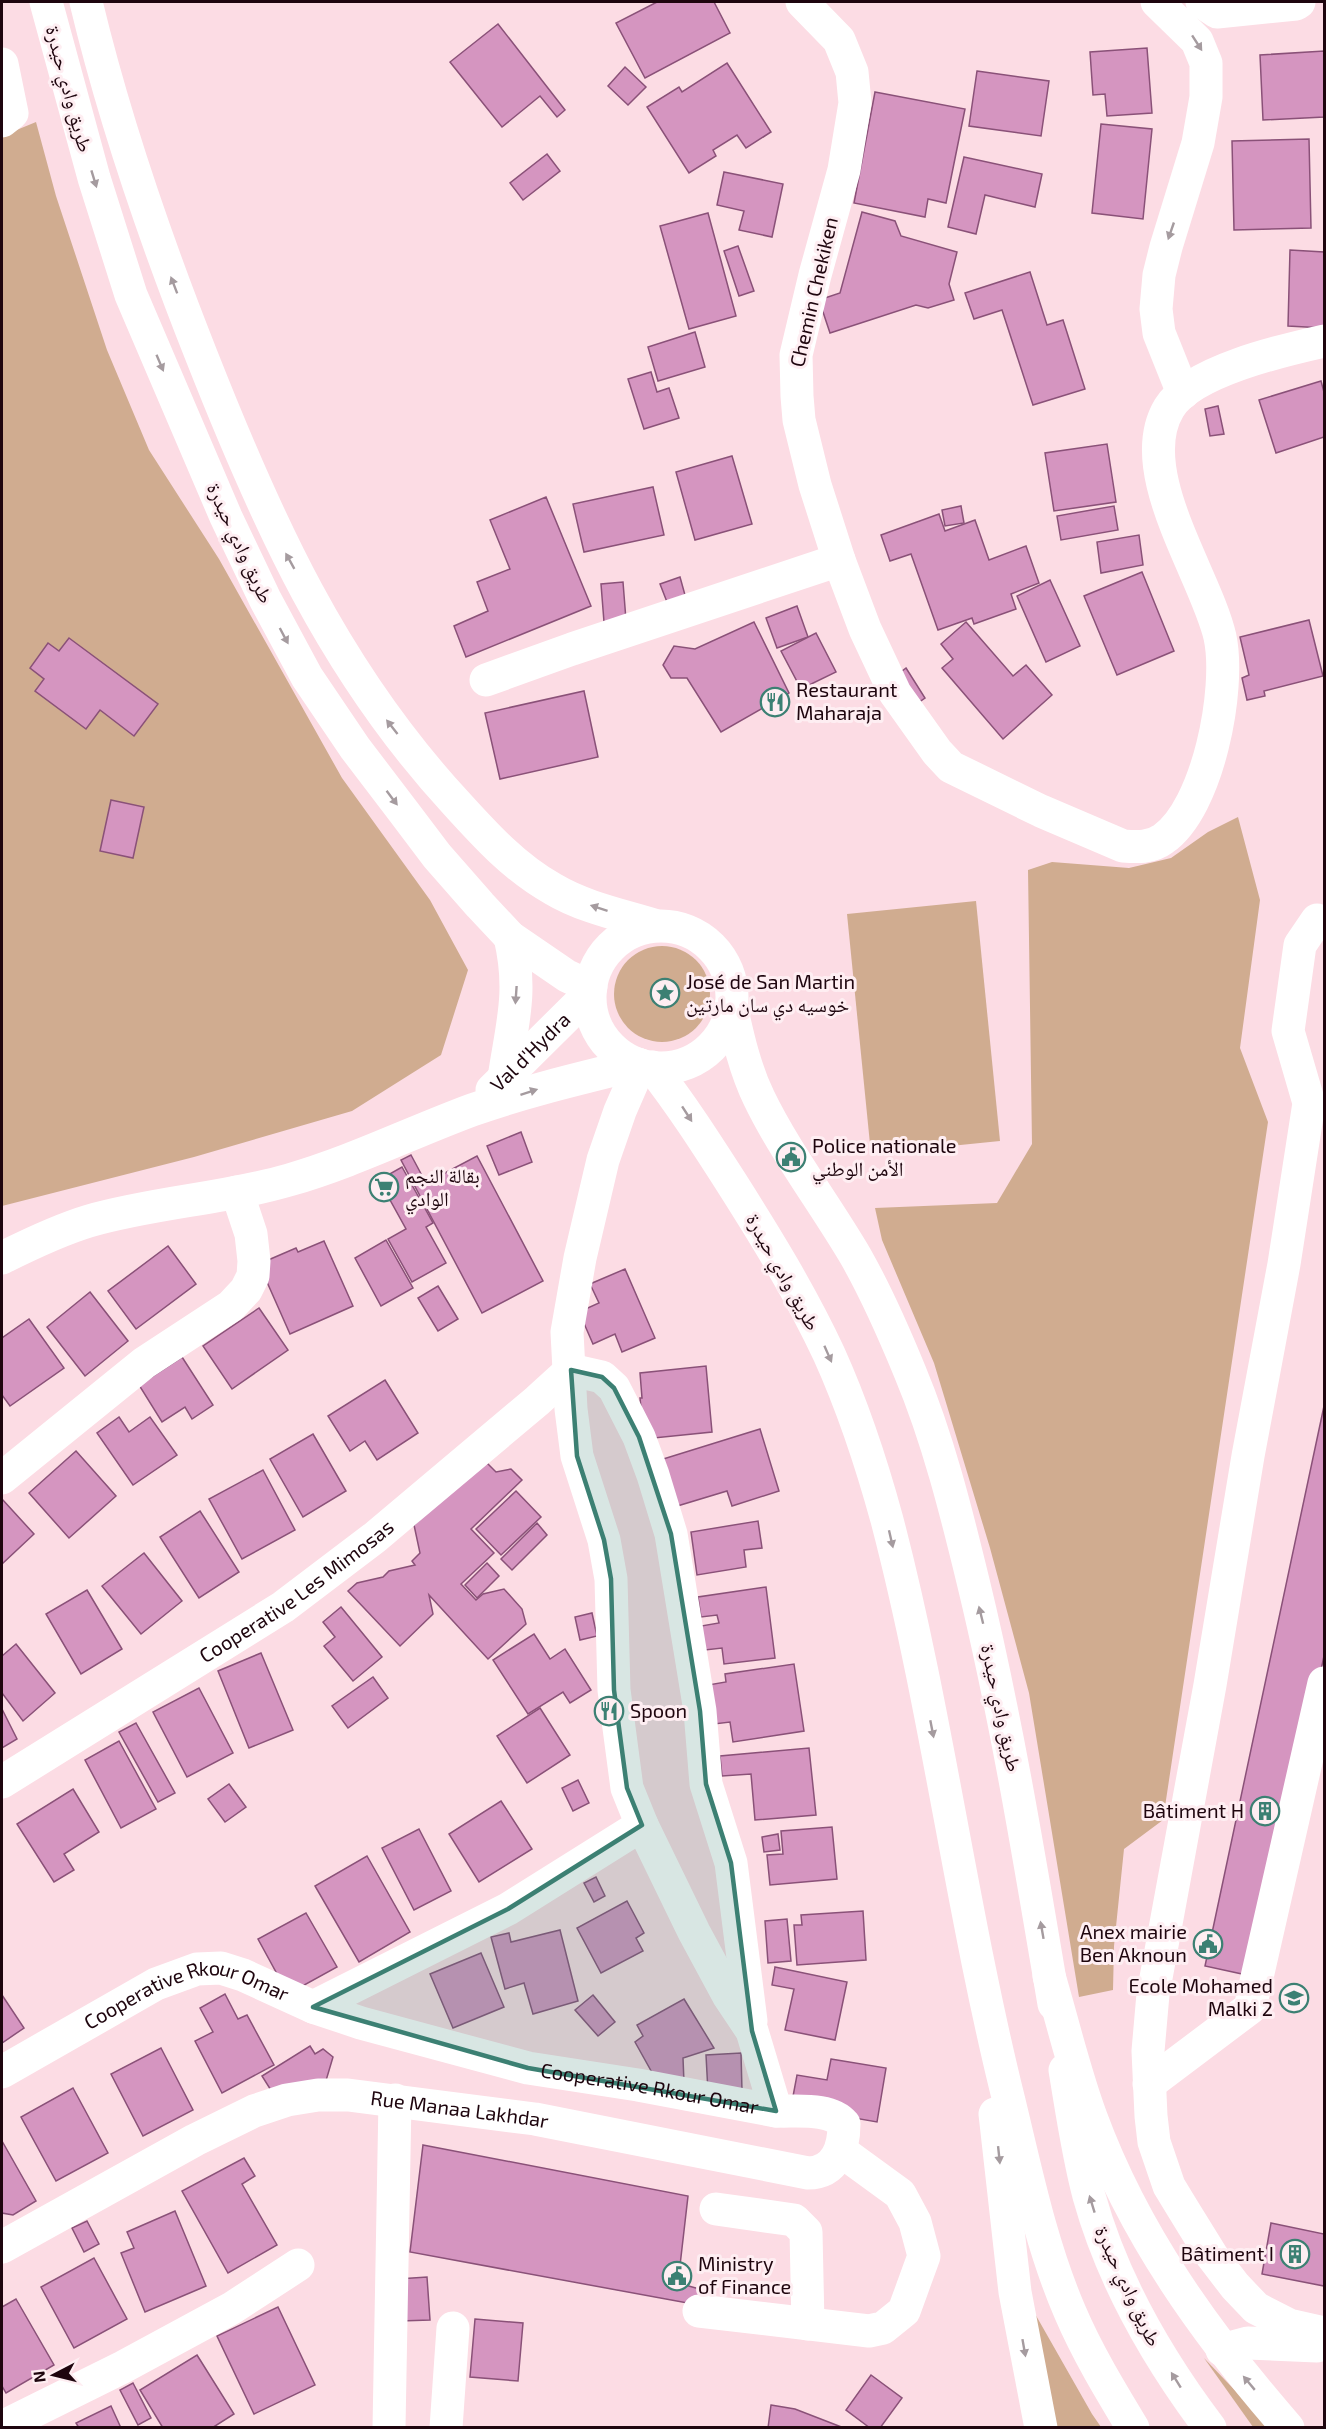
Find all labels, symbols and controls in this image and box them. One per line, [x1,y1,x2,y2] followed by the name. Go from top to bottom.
[37,23,98,156] street label: طريق وادي حيدرة
[1192,35,1203,51] one-way arrow
[90,171,99,189] one-way arrow
[784,214,842,369] street label: Chemin Chekiken
[1166,222,1176,240] one-way arrow
[169,276,178,294] one-way arrow
[155,354,165,372] one-way arrow
[198,479,279,609] street label: طريق وادي حيدرة
[285,552,295,569] one-way arrow
[279,627,289,644] one-way arrow
[796,677,898,724] place label: Restaurant Maharaja
[759,686,791,718] restaurant icon: Restaurant Maharaja
[386,719,399,735] one-way arrow
[386,790,398,805] one-way arrow
[590,902,608,912] one-way arrow
[686,969,855,1021] place label: José de San Martin خوسيه دي سان مارتين
[649,977,681,1009] place icon: José de San Martin خوسيه دي سان مارتين
[512,985,521,1004] one-way arrow
[485,1007,575,1096] street label: Val d'Hydra
[520,1087,538,1096] one-way arrow
[681,1106,692,1122] one-way arrow
[812,1133,957,1185] place label: Police nationale الأمن الوطني
[775,1141,807,1173] public building icon: Police nationale الأمن الوطني
[405,1163,480,1215] place label: بقالة النجم الوادي
[368,1171,400,1203] supermarket icon: بقالة النجم الوادي
[737,1209,826,1337] street label: طريق وادي حيدرة
[824,1346,833,1363] one-way arrow
[195,1514,398,1667] street label: Cooperative Les Mimosas
[887,1529,896,1548] one-way arrow
[976,1606,986,1624] one-way arrow
[972,1642,1027,1775] street label: طريق وادي حيدرة
[593,1695,625,1727] restaurant icon: Spoon
[630,1698,687,1722] place label: Spoon
[928,1720,937,1739] one-way arrow
[1249,1795,1281,1827] building icon: Bâtiment H
[1143,1798,1244,1822] place label: Bâtiment H
[1080,1919,1187,1966] place label: Anex mairie Ben Aknoun
[1037,1921,1046,1940] one-way arrow
[1192,1928,1224,1960] public building icon: Anex mairie Ben Aknoun
[79,1955,293,2034] street label: Cooperative Rkour Omar
[1128,1973,1273,2020] place label: Ecole Mohamed Malki 2
[1278,1982,1310,2014] school or university icon: Ecole Mohamed Malki 2
[539,2057,761,2118] street label: Cooperative Rkour Omar
[369,2085,551,2132] street label: Rue Manaa Lakhdar
[994,2146,1004,2165] one-way arrow
[1087,2195,1096,2213] one-way arrow
[1086,2222,1167,2352] street label: طريق وادي حيدرة
[1279,2238,1311,2270] building icon: Bâtiment I
[1181,2241,1274,2265] place label: Bâtiment I
[698,2251,791,2298] place label: Ministry of Finance
[661,2260,693,2292] public building icon: Ministry of Finance
[1020,2339,1029,2358] one-way arrow
[24,2345,84,2405] north arrow
[28,2370,49,2384] text: N
[1171,2371,1182,2388] one-way arrow
[1243,2375,1256,2391] one-way arrow

